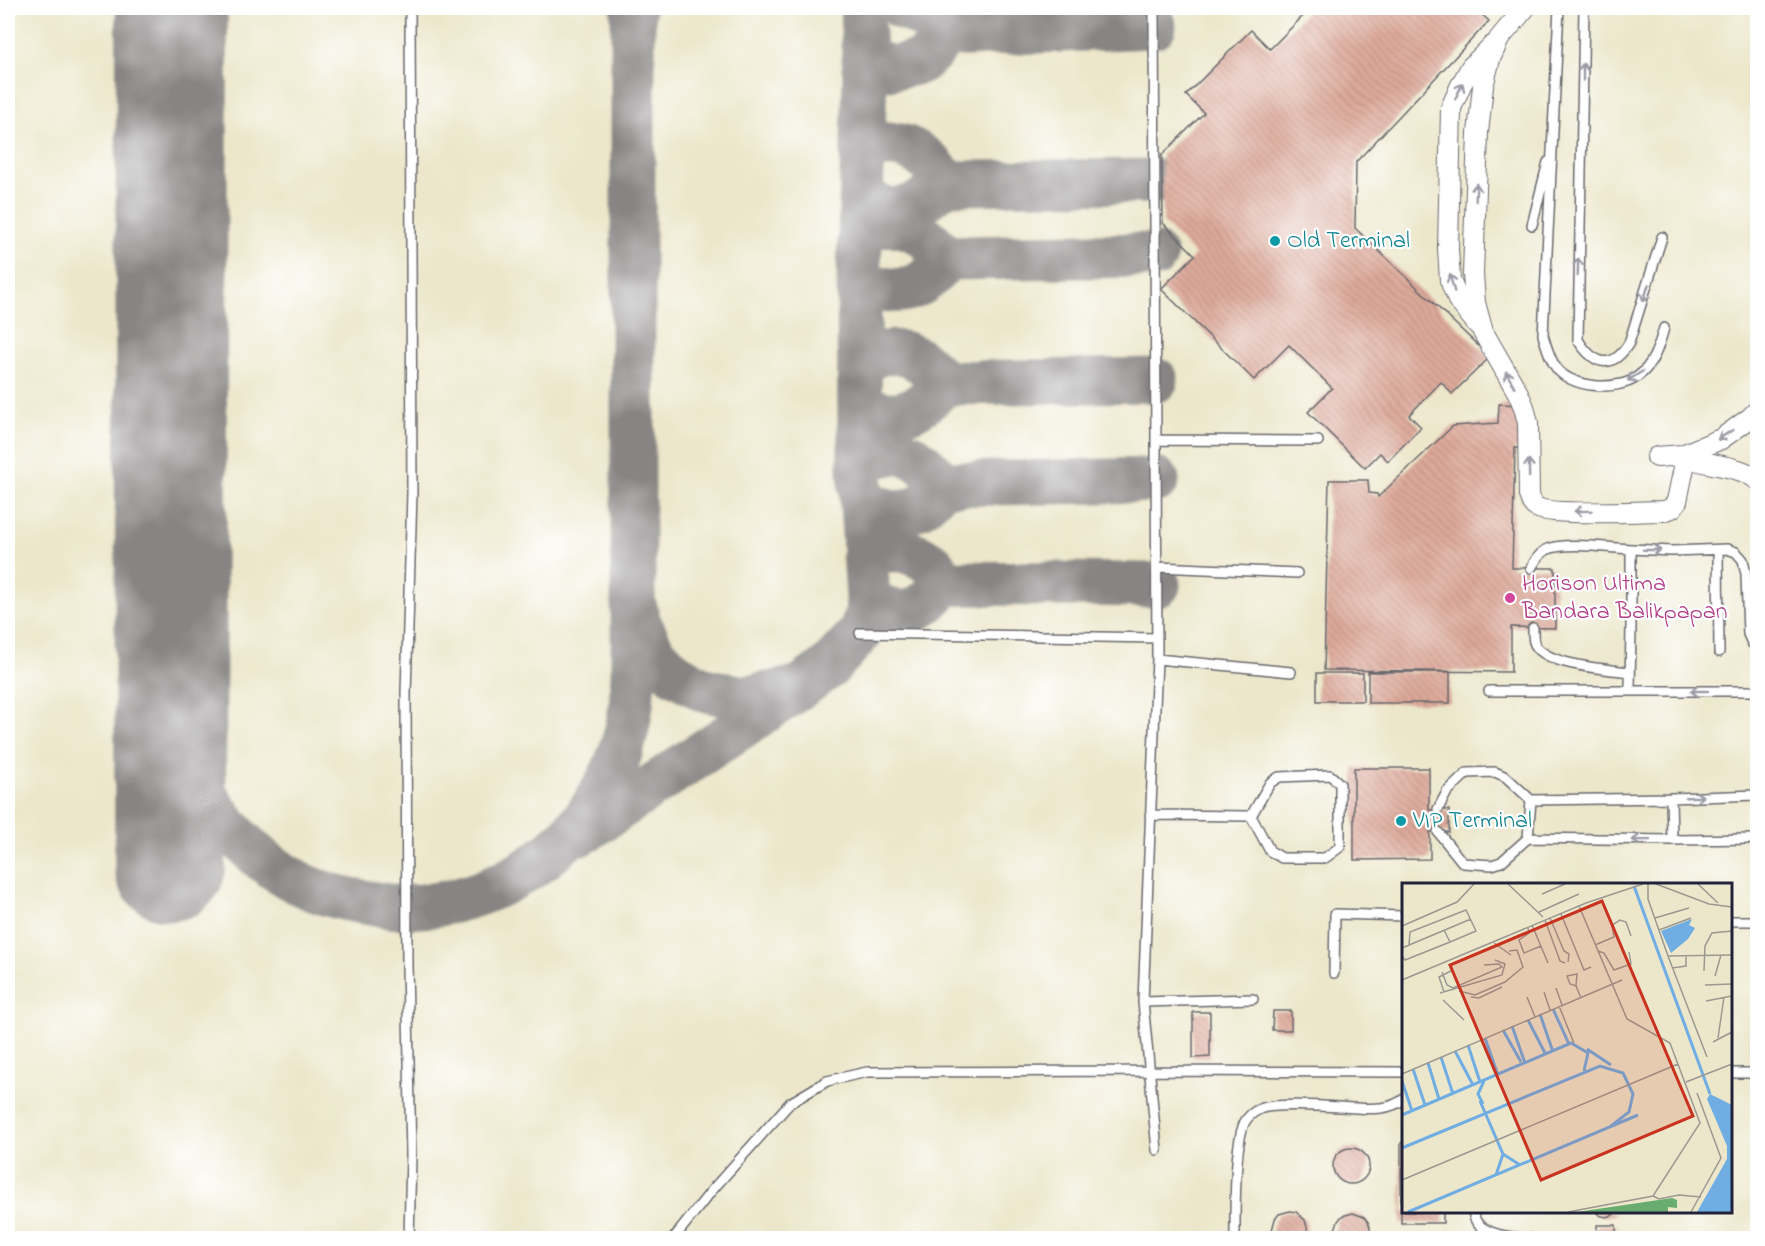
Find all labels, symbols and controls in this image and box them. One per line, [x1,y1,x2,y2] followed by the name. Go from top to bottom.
[1577,62,1589,82] one-way arrow
[1454,82,1465,100] one-way arrow
[1471,183,1482,203] one-way arrow
[1287,224,1410,259] place label: Old Terminal
[1268,234,1282,248] marker: Old Terminal
[1573,257,1584,277] one-way arrow
[1446,274,1458,293] one-way arrow
[1640,283,1651,302] one-way arrow
[1626,370,1643,383] one-way arrow
[1504,371,1516,388] one-way arrow
[1717,430,1734,442] one-way arrow
[1523,459,1535,479] one-way arrow
[1574,506,1594,517] one-way arrow
[1641,544,1661,556] one-way arrow
[1521,567,1728,630] place label: Horison Ultima Bandara Balikpapan
[1503,591,1517,605] marker: Horison Ultima Bandara Balikpapan
[1690,685,1710,697] one-way arrow
[1684,792,1704,803] one-way arrow
[1412,804,1532,839] place label: VIP Terminal
[1394,814,1408,828] marker: VIP Terminal
[1632,834,1652,846] one-way arrow
[1402,883,1732,1213] inset map

